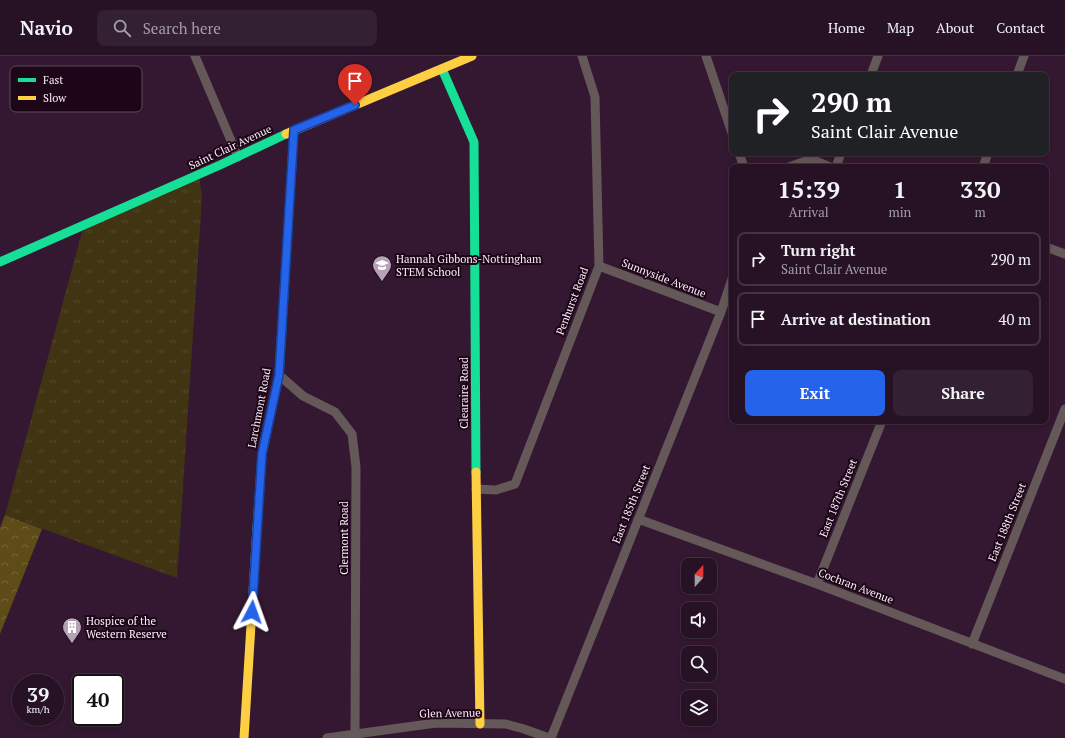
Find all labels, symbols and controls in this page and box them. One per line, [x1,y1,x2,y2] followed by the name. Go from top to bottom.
[97,10,377,46] search box
[20,15,73,40] text: Navio
[111,17,133,39] icon: search
[143,18,221,38] text: Search here
[828,18,865,37] text: Home
[887,18,914,37] text: Map
[936,18,974,37] text: About
[996,18,1045,37] text: Contact
[338,64,372,105] pin
[10,66,142,112] legend
[344,70,366,92] icon: arrive
[43,73,63,87] text: Fast
[811,83,892,120] text: 290 m
[745,88,797,140] icon: right
[43,91,67,105] text: Slow
[811,119,958,143] text: Saint Clair Avenue
[186,121,274,172] street label: Saint Clair Avenue
[777,173,840,205] text: 15:39
[893,173,907,205] text: 1
[960,173,1000,205] text: 330
[789,203,829,221] text: Arrival
[888,203,911,221] text: min
[975,203,986,221] text: m
[781,240,856,260] text: Turn right
[747,248,769,270] icon: right
[990,249,1031,269] text: 290 m
[396,252,542,279] place label: Hannah Gibbons-Nottingham STEM School
[371,254,393,282] school or university icon: Hannah Gibbons-Nottingham STEM School
[620,256,708,301] street label: Sunnyside Avenue
[781,260,887,278] text: Saint Clair Avenue
[553,265,591,337] street label: Penhurst Road
[747,308,769,330] icon: arrive
[781,309,931,329] text: Arrive at destination
[998,309,1031,329] text: 40 m
[457,357,471,429] street label: Clearaire Road
[244,367,274,449] street label: Larchmont Road
[745,370,885,416] button: Exit
[893,370,1033,416] button: Share
[816,457,860,539] street label: East 187th Street
[609,463,653,545] street label: East 185th Street
[985,481,1029,563] street label: East 188th Street
[337,501,351,575] street label: Clermont Road
[681,558,717,594] north arrow
[681,558,717,726] map controls
[816,565,896,607] street label: Cochran Avenue
[231,591,273,633] position arrow
[681,602,717,638] button: sound
[86,614,167,641] place label: Hospice of the Western Reserve
[61,616,83,644] building icon: Hospice of the Western Reserve
[681,646,717,682] button: search
[72,674,124,726] speed limit sign: 40
[27,681,49,708] text: 39
[681,690,717,726] button: layers
[26,703,50,716] text: km/h
[419,705,481,721] street label: Glen Avenue

